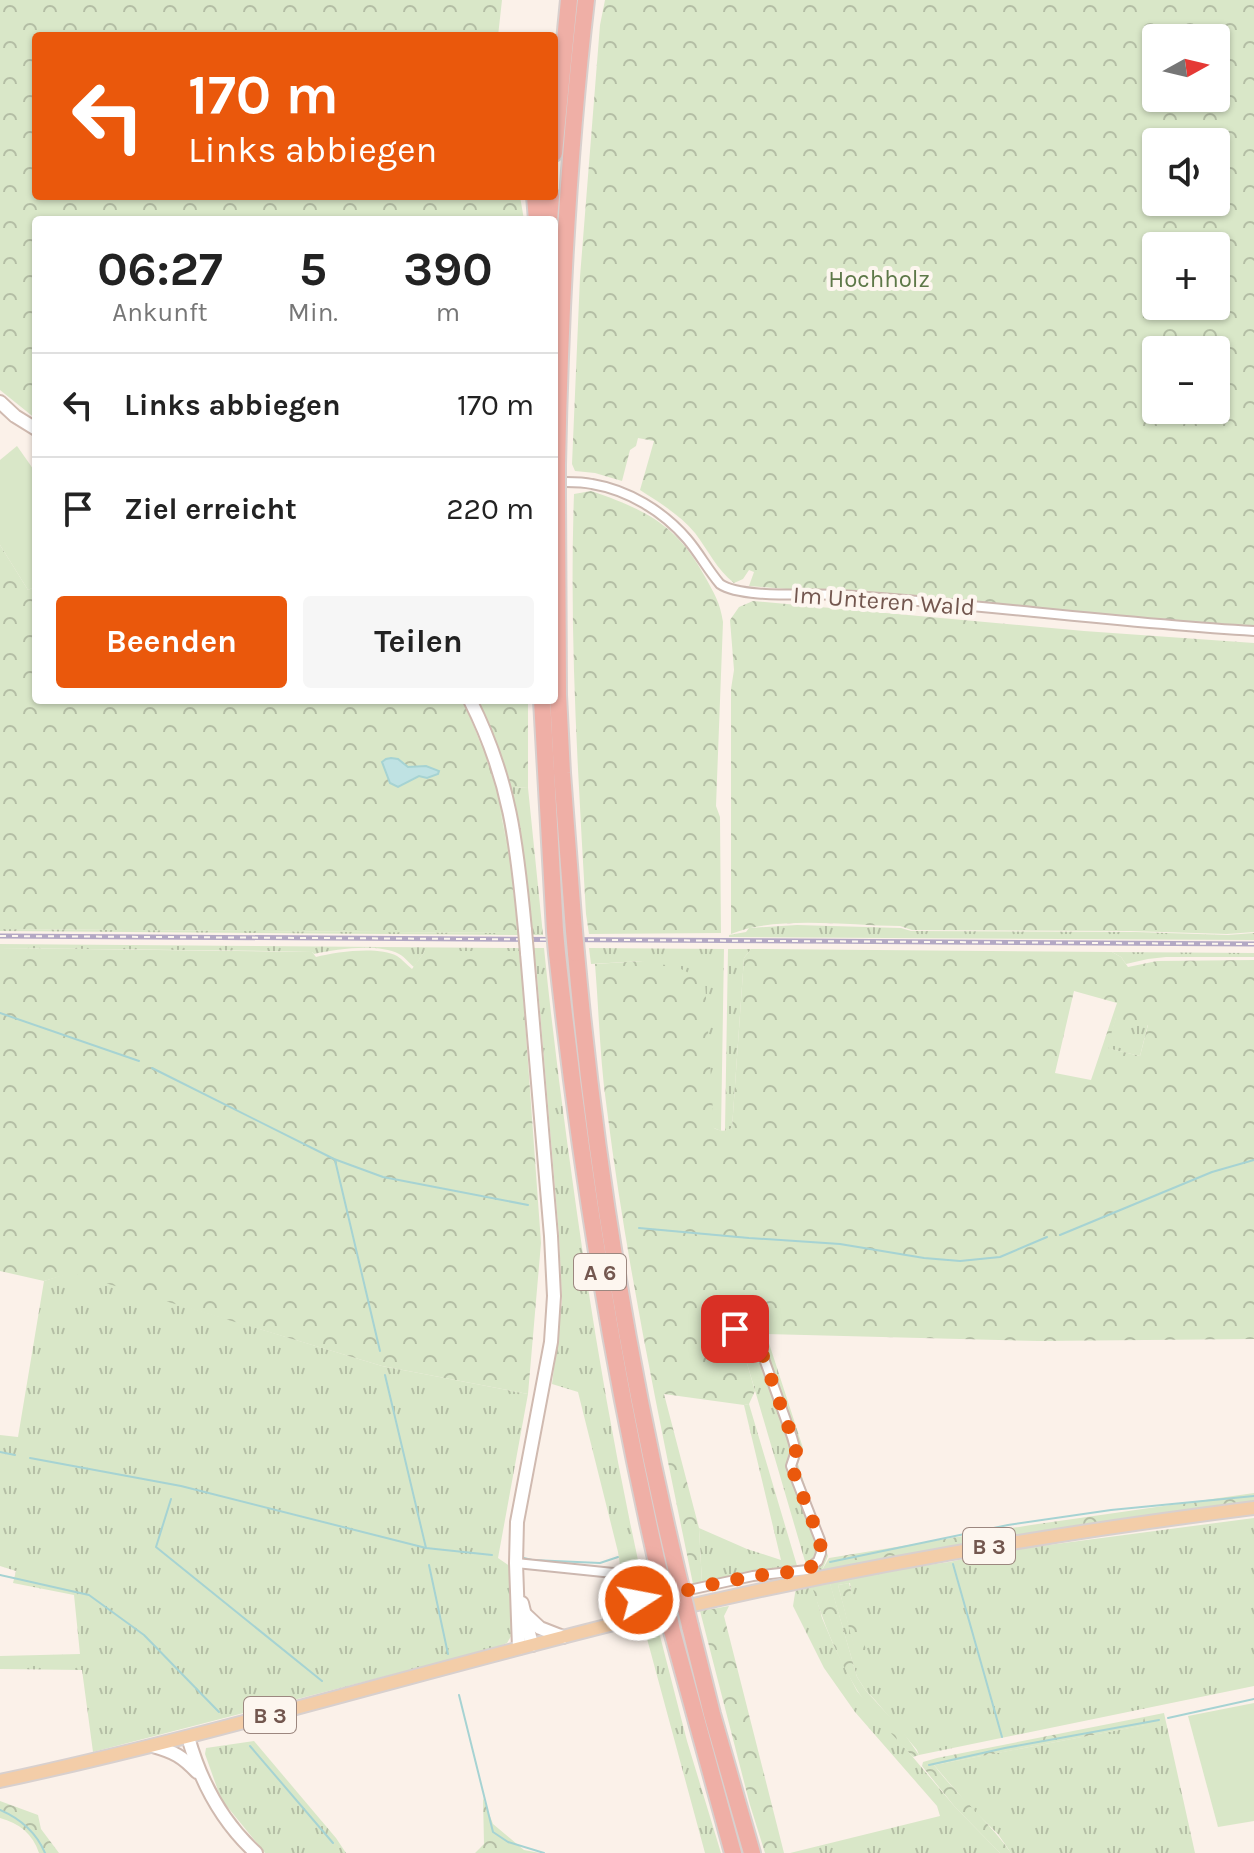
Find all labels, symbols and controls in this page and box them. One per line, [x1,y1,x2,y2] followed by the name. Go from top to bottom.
[1142,24,1230,112] north arrow
[1142,24,1230,424] map controls
[188,62,339,127] text: 170 m
[56,64,160,168] icon: left
[1142,128,1230,216] button: sound
[188,129,437,171] text: Links abbiegen
[1142,232,1230,320] button: +
[97,241,223,297] text: 06:27
[299,241,327,297] text: 5
[403,241,493,297] text: 390
[828,265,930,293] park label: Hochholz
[112,297,208,328] text: Ankunft
[288,297,338,328] text: Min.
[436,297,460,328] text: m
[1142,336,1230,424] button: −
[56,383,100,427] icon: left
[124,387,341,423] text: Links abbiegen
[457,387,534,423] text: 170 m
[56,487,100,531] icon: arrive
[124,491,297,527] text: Ziel erreicht
[446,491,534,527] text: 220 m
[792,581,976,621] street label: Im Unteren Wald
[56,596,287,688] button: Beenden
[303,596,534,688] button: Teilen
[574,1254,626,1290] road number: A 6
[701,1295,769,1363] pin
[713,1307,757,1351] icon: arrive
[963,1528,1015,1564] road number: B 3
[597,1558,681,1642] position arrow
[244,1697,296,1733] road number: B 3

